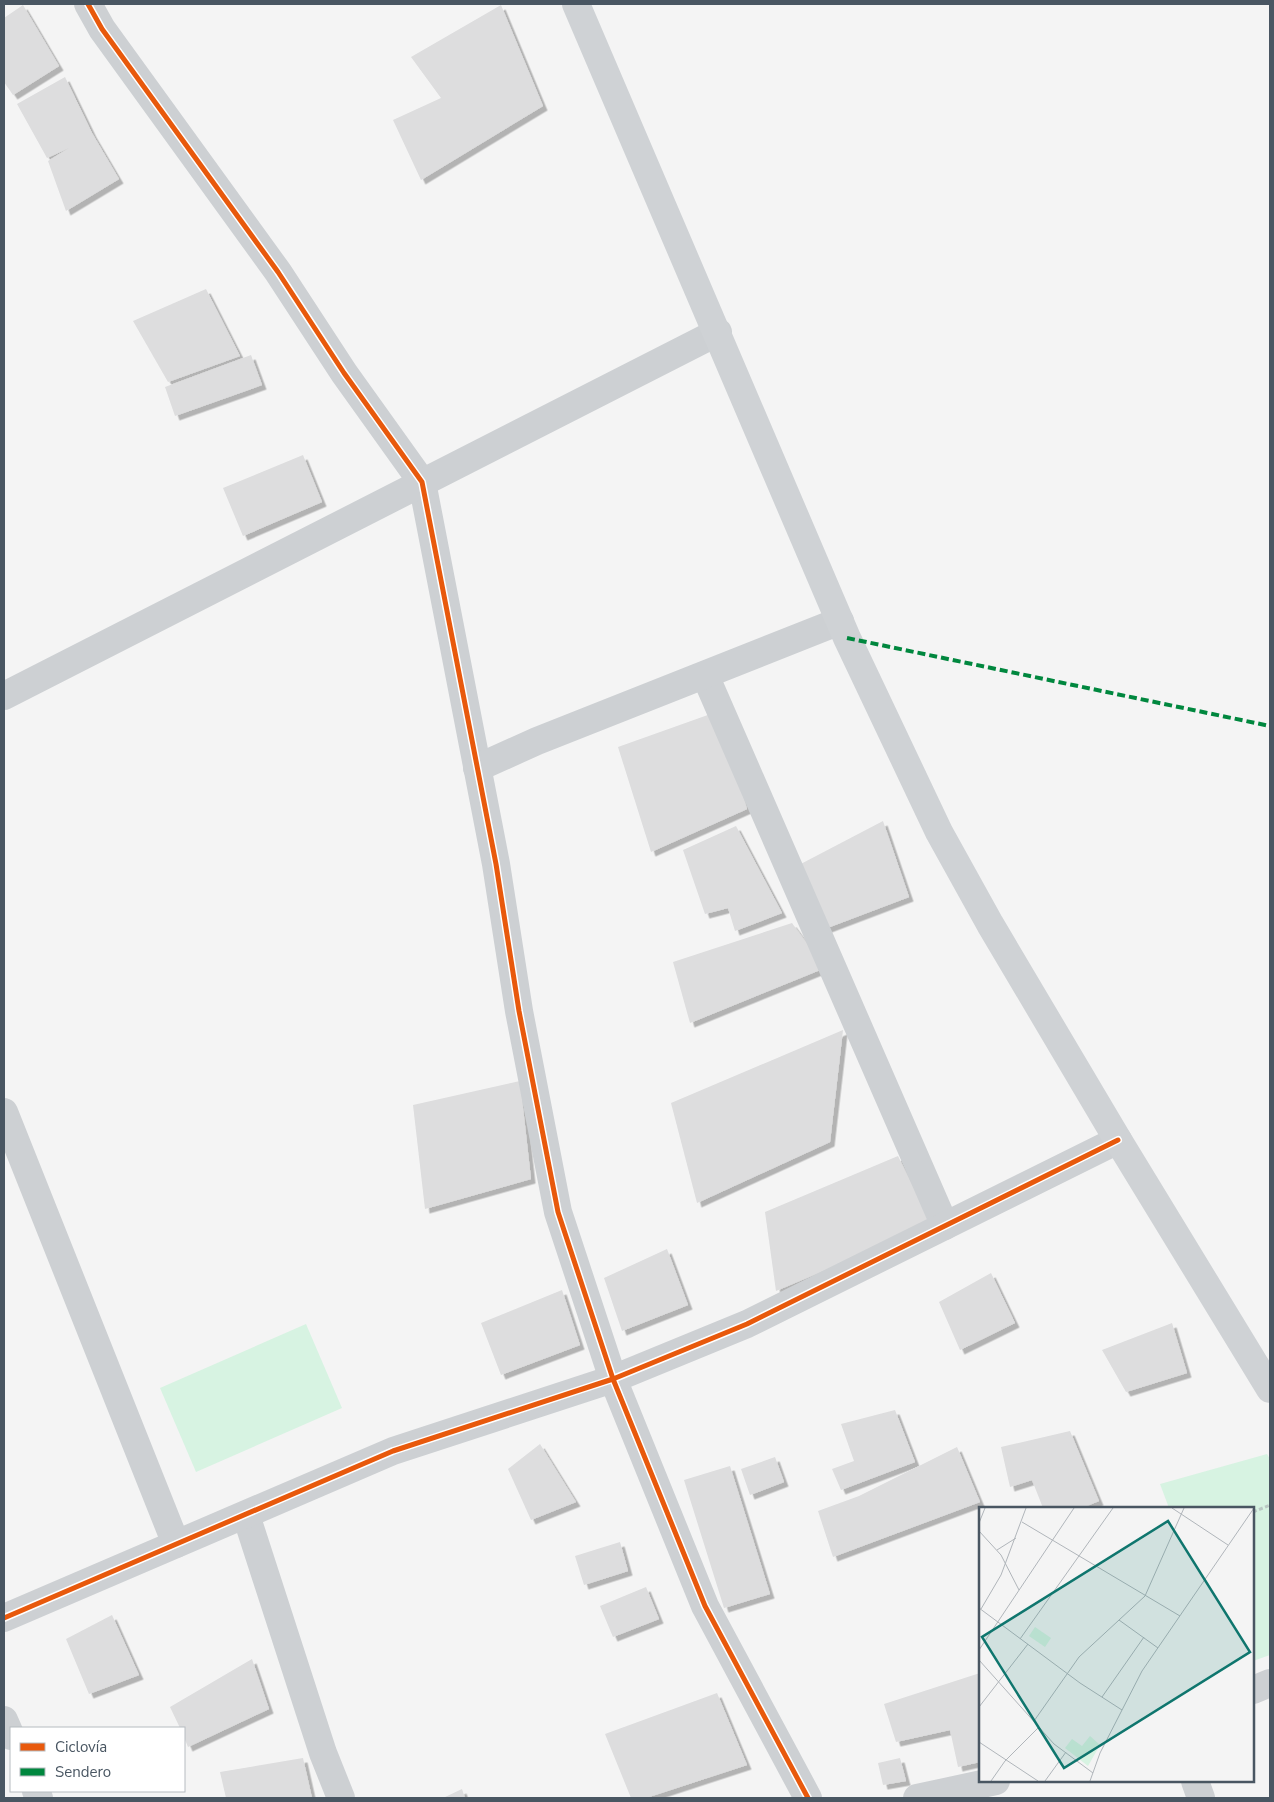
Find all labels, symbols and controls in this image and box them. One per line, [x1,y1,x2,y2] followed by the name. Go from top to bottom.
[979,1507,1254,1782] inset map
[10,1727,185,1792] legend
[55,1737,107,1757] text: Ciclovía
[55,1762,111,1782] text: Sendero

